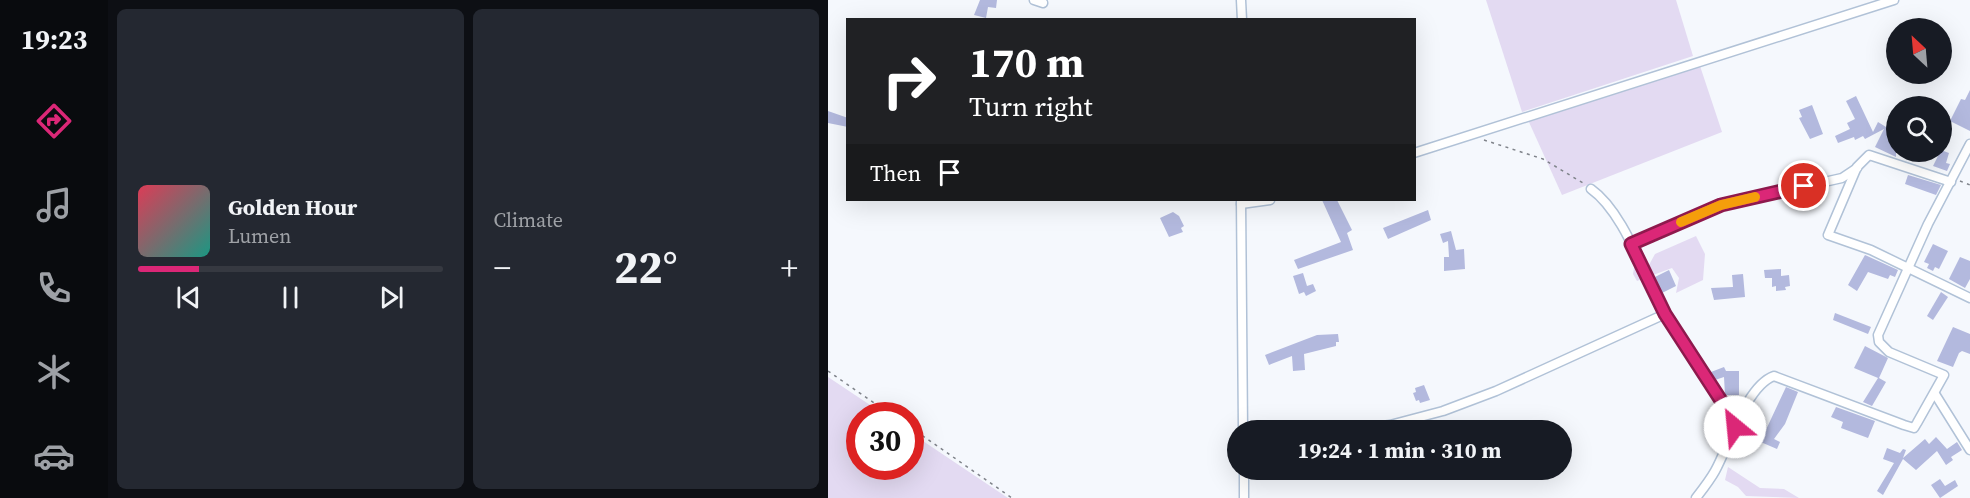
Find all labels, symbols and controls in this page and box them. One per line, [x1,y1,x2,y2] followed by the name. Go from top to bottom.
[1886,18,1952,84] north arrow
[1886,18,1952,162] map controls
[21,21,87,58] text: 19:23
[969,33,1084,91] text: 170 m
[870,42,948,120] icon: right
[969,88,1093,125] text: Turn right
[1886,96,1952,162] button: search
[33,100,75,142] icon: directions
[933,156,966,189] icon: arrive
[870,158,921,188] text: Then
[1778,160,1829,211] pin
[1787,169,1820,202] icon: arrive
[33,184,75,226] icon: music
[228,192,357,222] text: Golden Hour
[494,206,563,234] text: Climate
[228,222,291,250] text: Lumen
[614,236,678,298] text: 22°
[494,245,511,290] text: −
[780,245,798,290] text: +
[33,267,75,309] icon: phone
[172,281,205,314] icon: previous
[274,281,307,314] icon: pause
[375,281,408,314] icon: next
[33,351,75,393] icon: climate
[1703,395,1767,459] position arrow
[846,402,924,480] speed limit sign: 30
[33,435,75,477] icon: car
[1298,435,1501,465] text: 19:24 · 1 min · 310 m

